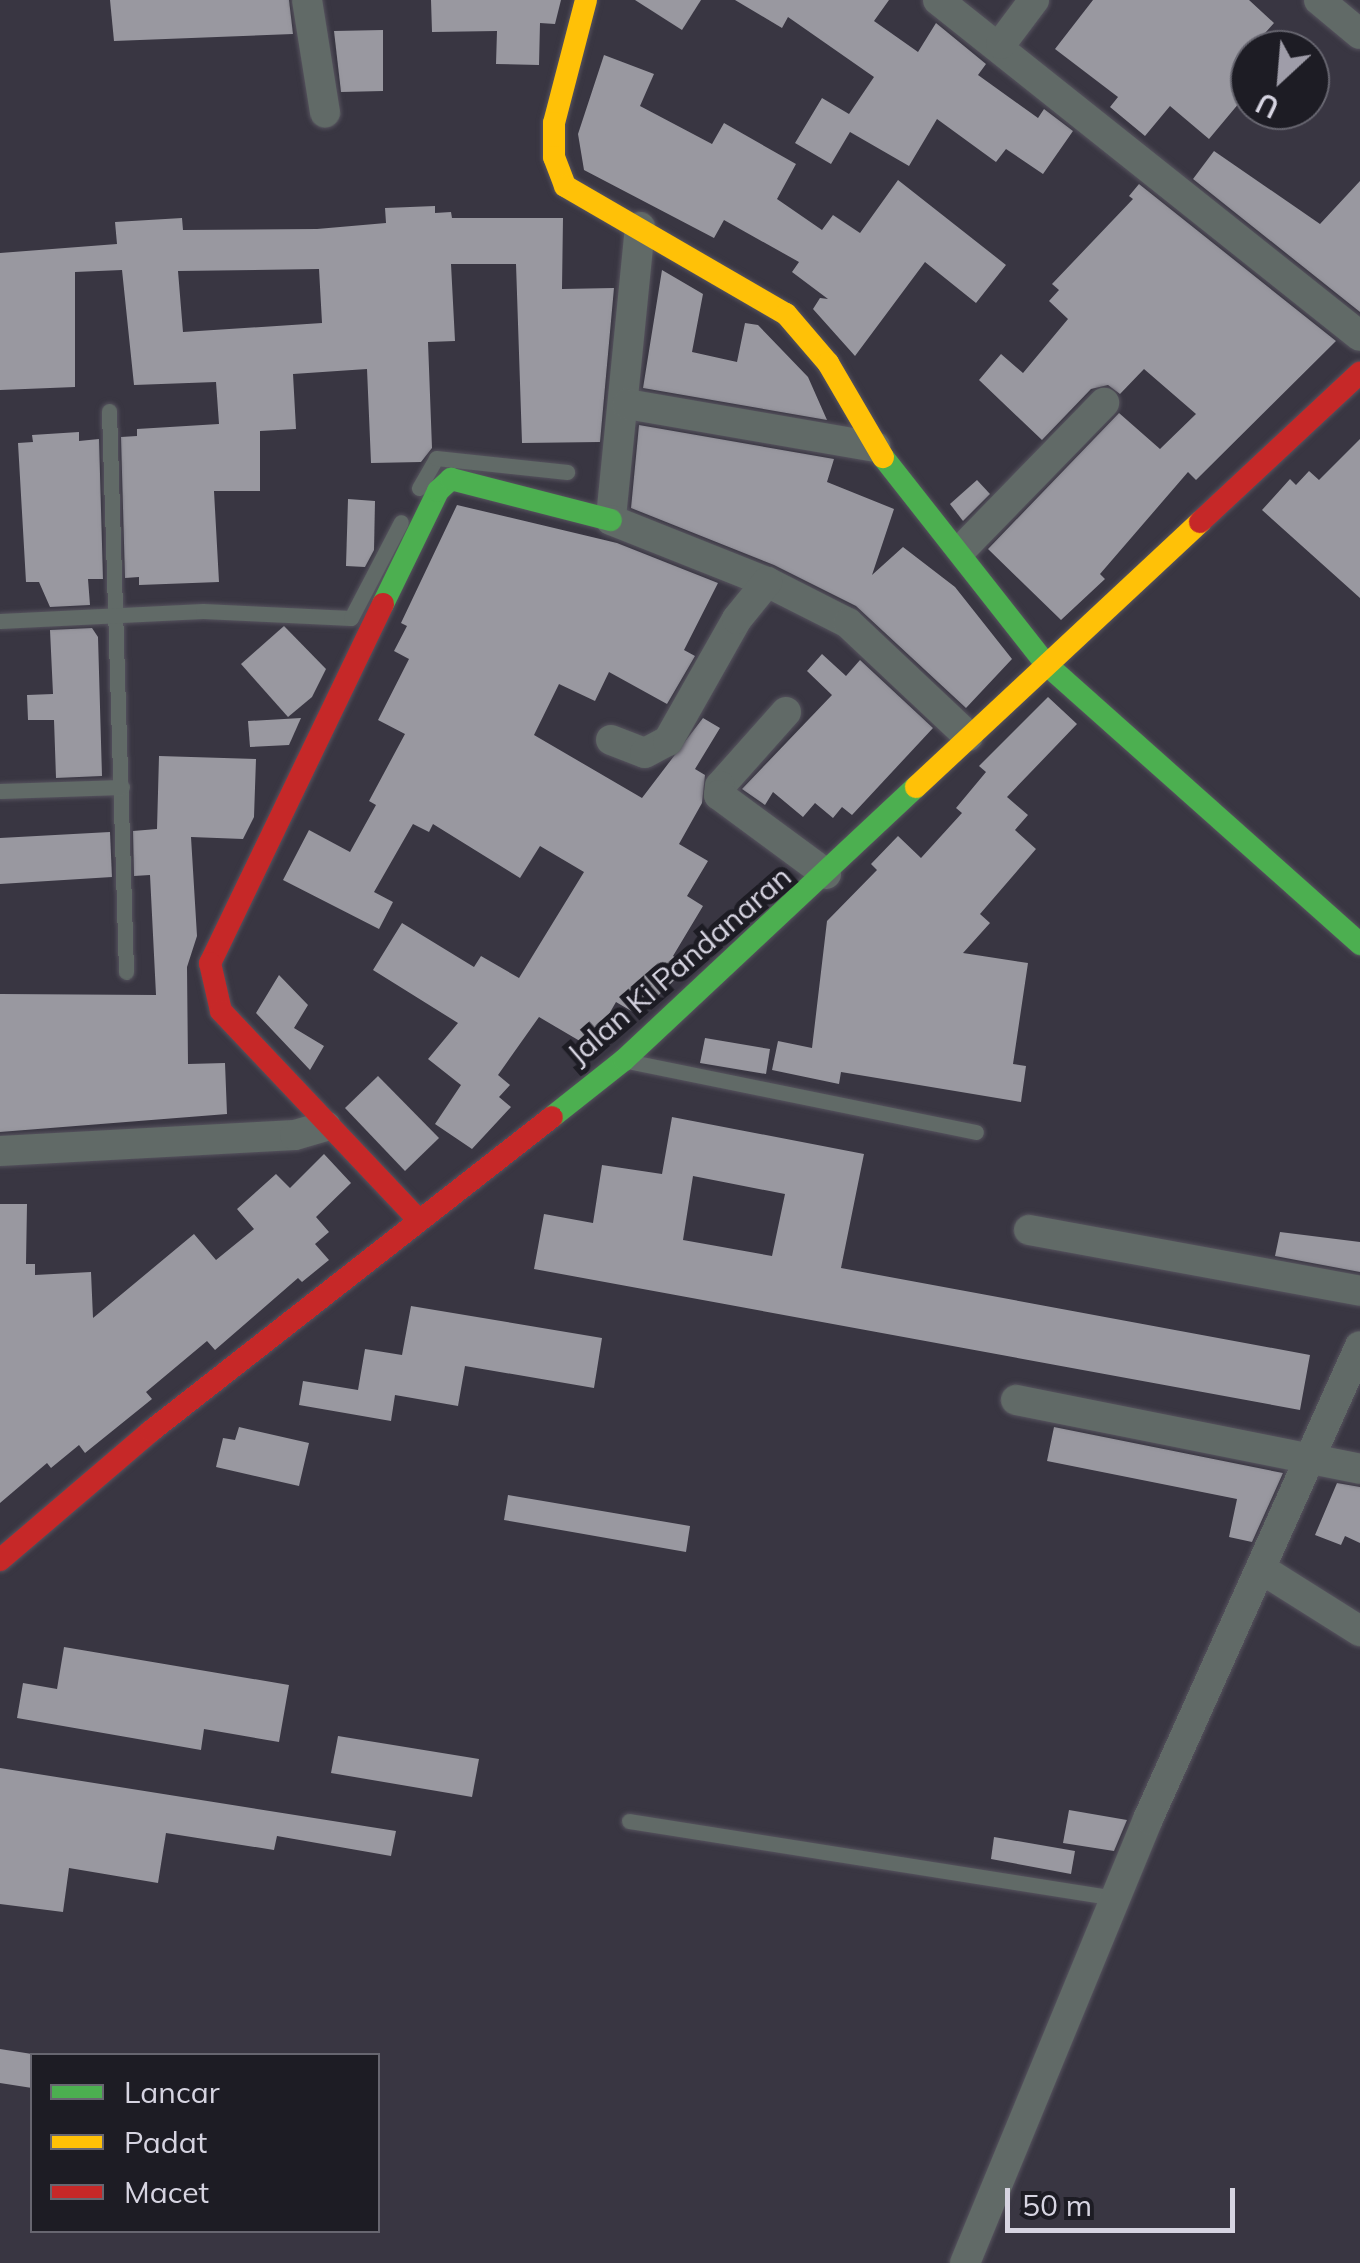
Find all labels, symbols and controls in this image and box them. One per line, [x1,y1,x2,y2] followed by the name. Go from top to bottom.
[1230,30,1330,130] north arrow
[1251,85,1285,126] text: U
[560,858,798,1072] street label: Jalan Ki Pandanaran
[30,2053,380,2233] legend
[124,2073,220,2111] text: Lancar
[124,2123,207,2161] text: Padat
[1010,2168,1240,2230] scale bar
[124,2173,209,2211] text: Macet
[1022,2186,1092,2224] text: 50 m

